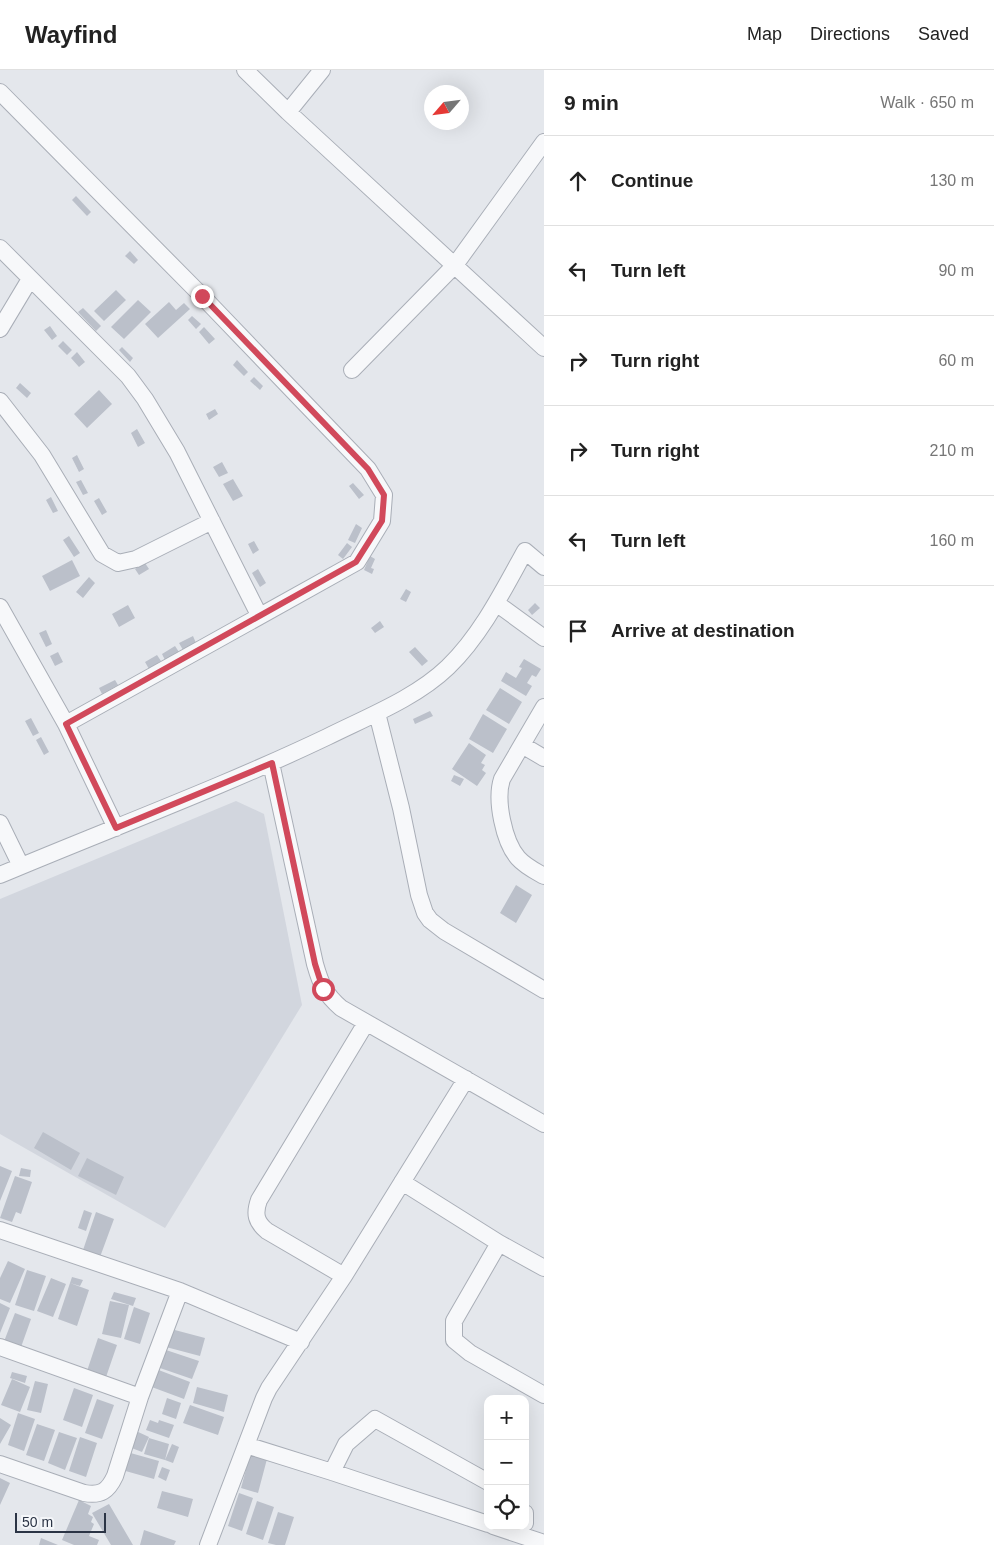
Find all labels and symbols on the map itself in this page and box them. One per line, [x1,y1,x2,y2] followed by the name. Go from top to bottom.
[424,85,469,130] north arrow
[191,285,214,308] route end
[312,978,335,1001] route start
[15,1510,106,1533] scale bar

